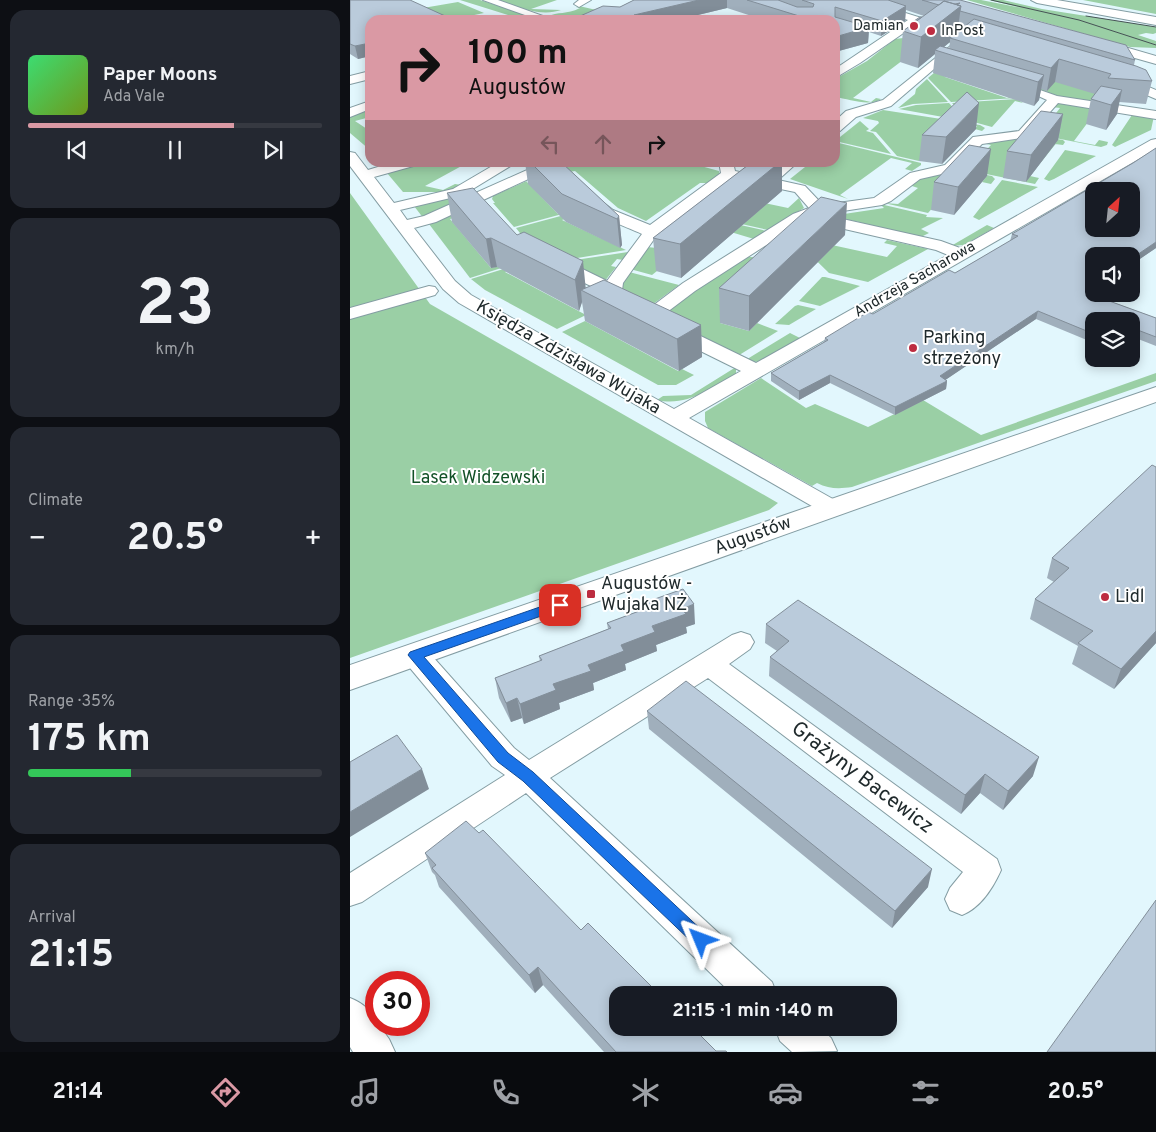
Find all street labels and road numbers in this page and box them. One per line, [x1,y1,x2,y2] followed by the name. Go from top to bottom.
[851,238,979,322] street label: Andrzeja Sacharowa
[472,296,664,420] street label: Księdza Zdzisława Wujaka
[711,511,795,561] street label: Augustów
[785,716,939,840] street label: Grażyny Bacewicz

